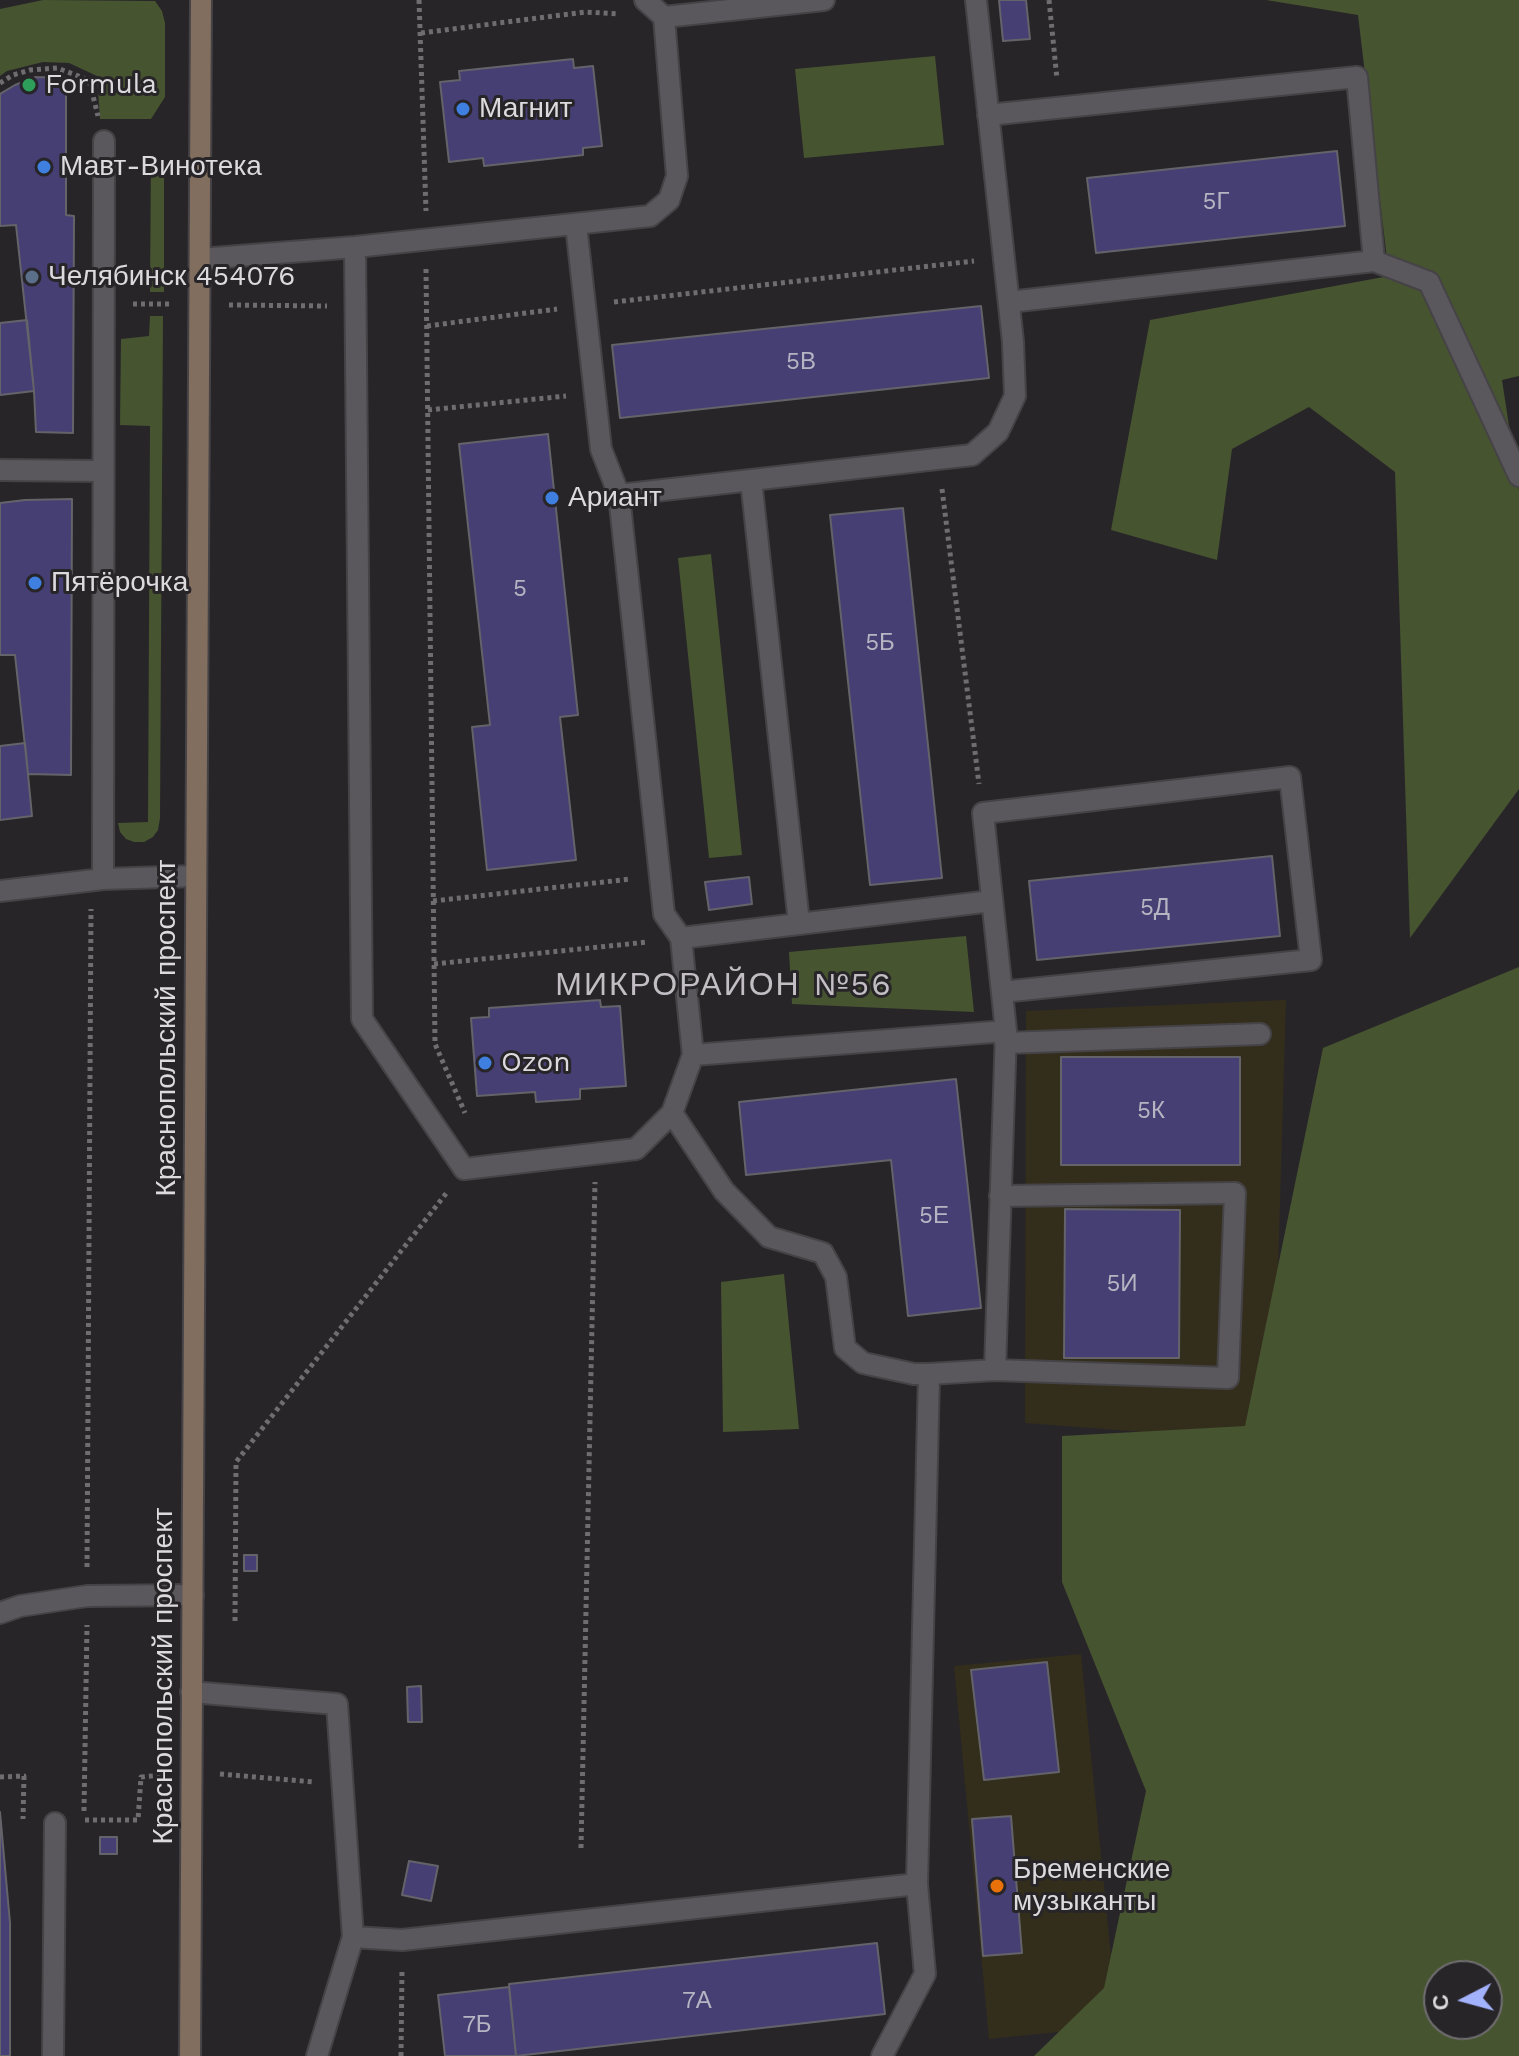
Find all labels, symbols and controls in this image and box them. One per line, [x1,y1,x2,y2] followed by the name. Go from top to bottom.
[45,68,157,102] place label: Formula
[20,76,38,94] marker: Formula
[479,92,572,126] place label: Магнит
[454,100,472,118] marker: Магнит
[60,150,262,184] place label: Мавт-Винотека
[35,158,53,176] marker: Мавт-Винотека
[1203,188,1229,216] house number: 5Г
[48,260,295,294] place label: Челябинск 454076
[23,268,41,286] marker: Челябинск 454076
[786,348,816,376] house number: 5В
[568,481,662,515] place label: Ариант
[543,489,561,507] marker: Ариант
[51,566,188,600] place label: Пятёрочка
[26,574,44,592] marker: Пятёрочка
[513,575,527,603] house number: 5
[865,629,895,657] house number: 5Б
[150,859,184,1197] street label: Краснопольский проспект
[1140,894,1170,922] house number: 5Д
[555,967,893,1005] district label: МИКРОРАЙОН №56
[501,1046,571,1080] place label: Ozon
[476,1054,494,1072] marker: Ozon
[1137,1097,1165,1125] house number: 5К
[919,1202,949,1230] house number: 5Е
[1106,1270,1138,1298] house number: 5И
[147,1507,181,1845] street label: Краснопольский проспект
[1013,1853,1170,1919] place label: Бременские музыканты
[988,1877,1006,1895] marker: Бременские музыканты
[1423,1960,1503,2040] north arrow
[682,1987,712,2015] house number: 7А
[1427,1993,1454,2012] text: С
[462,2011,492,2039] house number: 7Б

